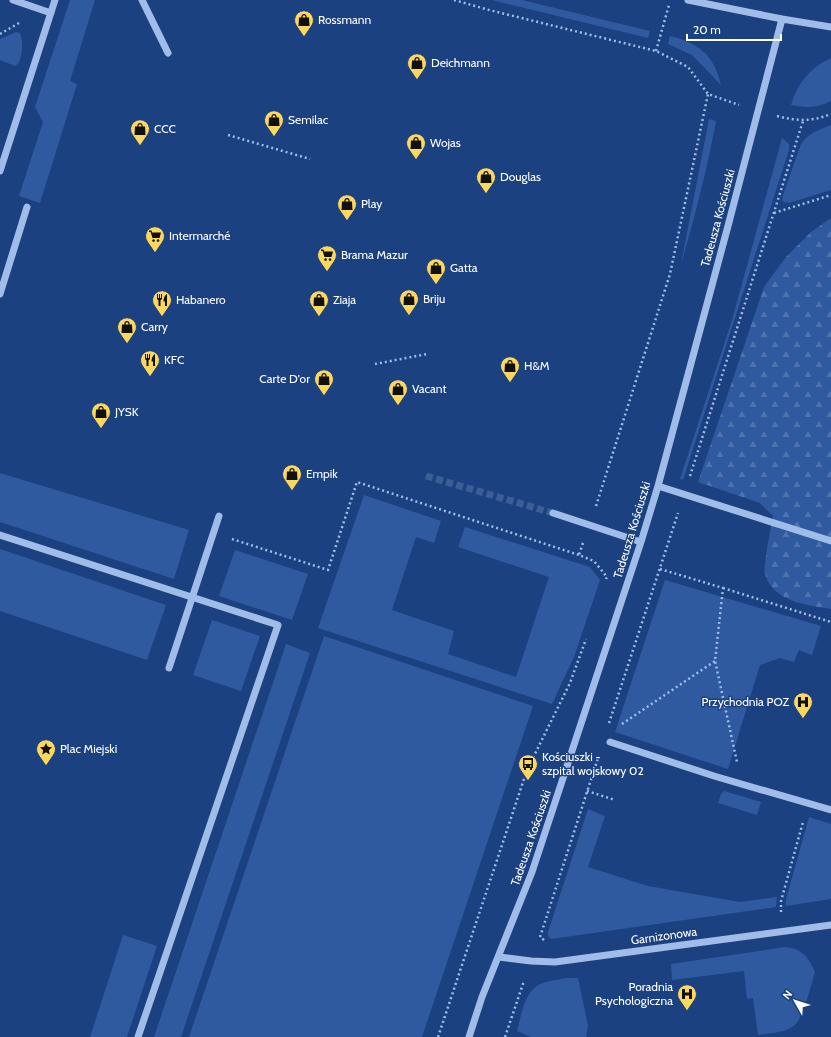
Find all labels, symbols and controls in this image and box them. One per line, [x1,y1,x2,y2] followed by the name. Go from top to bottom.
[293,9,315,37] shop icon: Rossmann
[318,12,372,27] place label: Rossmann
[687,16,781,42] scale bar
[693,22,721,37] text: 20 m
[406,52,428,80] shop icon: Deichmann
[431,55,490,70] place label: Deichmann
[263,109,285,137] shop icon: Semilac
[288,112,329,127] place label: Semilac
[129,118,151,146] shop icon: CCC
[154,121,176,136] place label: CCC
[405,132,427,160] shop icon: Wojas
[430,135,461,150] place label: Wojas
[475,166,497,194] shop icon: Douglas
[697,167,738,268] street label: Tadeusza Kościuszki
[500,169,541,184] place label: Douglas
[336,193,358,221] shop icon: Play
[361,196,382,211] place label: Play
[144,225,166,253] supermarket icon: Intermarché
[169,228,231,243] place label: Intermarché
[316,244,338,272] supermarket icon: Brama Mazur
[341,247,408,262] place label: Brama Mazur
[425,257,447,285] shop icon: Gatta
[450,260,478,275] place label: Gatta
[398,288,420,316] shop icon: Briju
[151,289,173,317] restaurant icon: Habanero
[308,289,330,317] shop icon: Ziaja
[423,291,445,306] place label: Briju
[176,292,226,307] place label: Habanero
[333,292,356,307] place label: Ziaja
[116,316,138,344] shop icon: Carry
[141,319,168,334] place label: Carry
[139,349,161,377] restaurant icon: KFC
[164,352,184,367] place label: KFC
[499,355,521,383] shop icon: H&M
[524,358,550,373] place label: H&M
[313,368,335,396] shop icon: Carte D'or
[259,371,310,386] place label: Carte D'or
[387,378,409,406] shop icon: Vacant
[412,381,446,396] place label: Vacant
[90,401,112,429] shop icon: JYSK
[114,404,139,419] place label: JYSK
[281,463,303,491] shop icon: Empik
[306,466,338,481] place label: Empik
[610,480,653,580] street label: Tadeusza Kościuszki
[792,691,814,719] hospital icon: Przychodnia POZ
[701,694,789,709] place label: Przychodnia POZ
[35,738,57,766] place icon: Plac Miejski
[60,741,117,756] place label: Plac Miejski
[542,749,644,778] place label: Kościuszki - szpital wojskowy 02
[517,753,539,781] bus stop icon: Kościuszki - szpital wojskowy 02
[507,788,554,888] street label: Tadeusza Kościuszki
[630,923,698,948] street label: Garnizonowa
[595,979,673,1008] place label: Poradnia Psychologiczna
[775,981,815,1021] north arrow
[676,983,698,1011] hospital icon: Poradnia Psychologiczna
[779,987,795,1002] text: N

